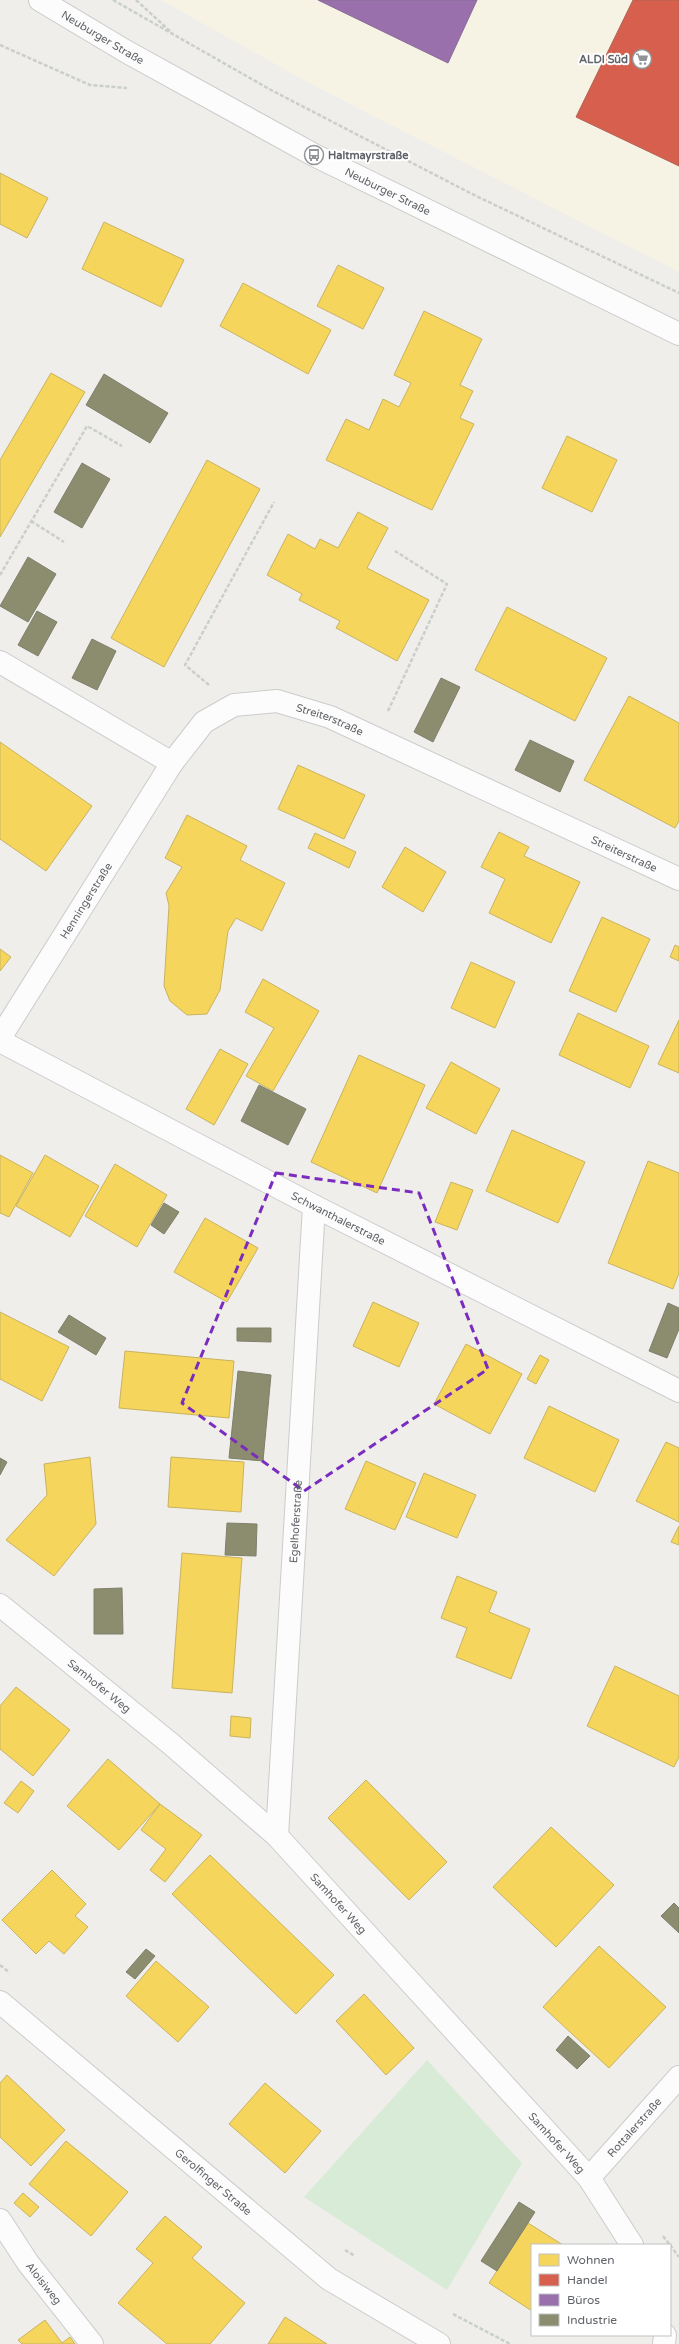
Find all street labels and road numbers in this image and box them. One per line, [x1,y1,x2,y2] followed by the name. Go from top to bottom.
[59,8,146,67] street label: Neuburger Straße
[343,165,433,218] street label: Neuburger Straße
[295,701,365,738] street label: Streiterstraße
[589,833,659,875] street label: Streiterstraße
[57,860,115,941] street label: Henningerstraße
[289,1189,388,1248] street label: Schwanthalerstraße
[287,1480,304,1563] street label: Egelhoferstraße
[65,1656,134,1715] street label: Samhofer Weg
[308,1870,369,1936] street label: Samhofer Weg
[604,2095,664,2160] street label: Rottalerstraße
[526,2110,588,2176] street label: Samhofer Weg
[172,2146,254,2218] street label: Gerolfinger Straße
[23,2259,65,2307] street label: Aloisiweg

